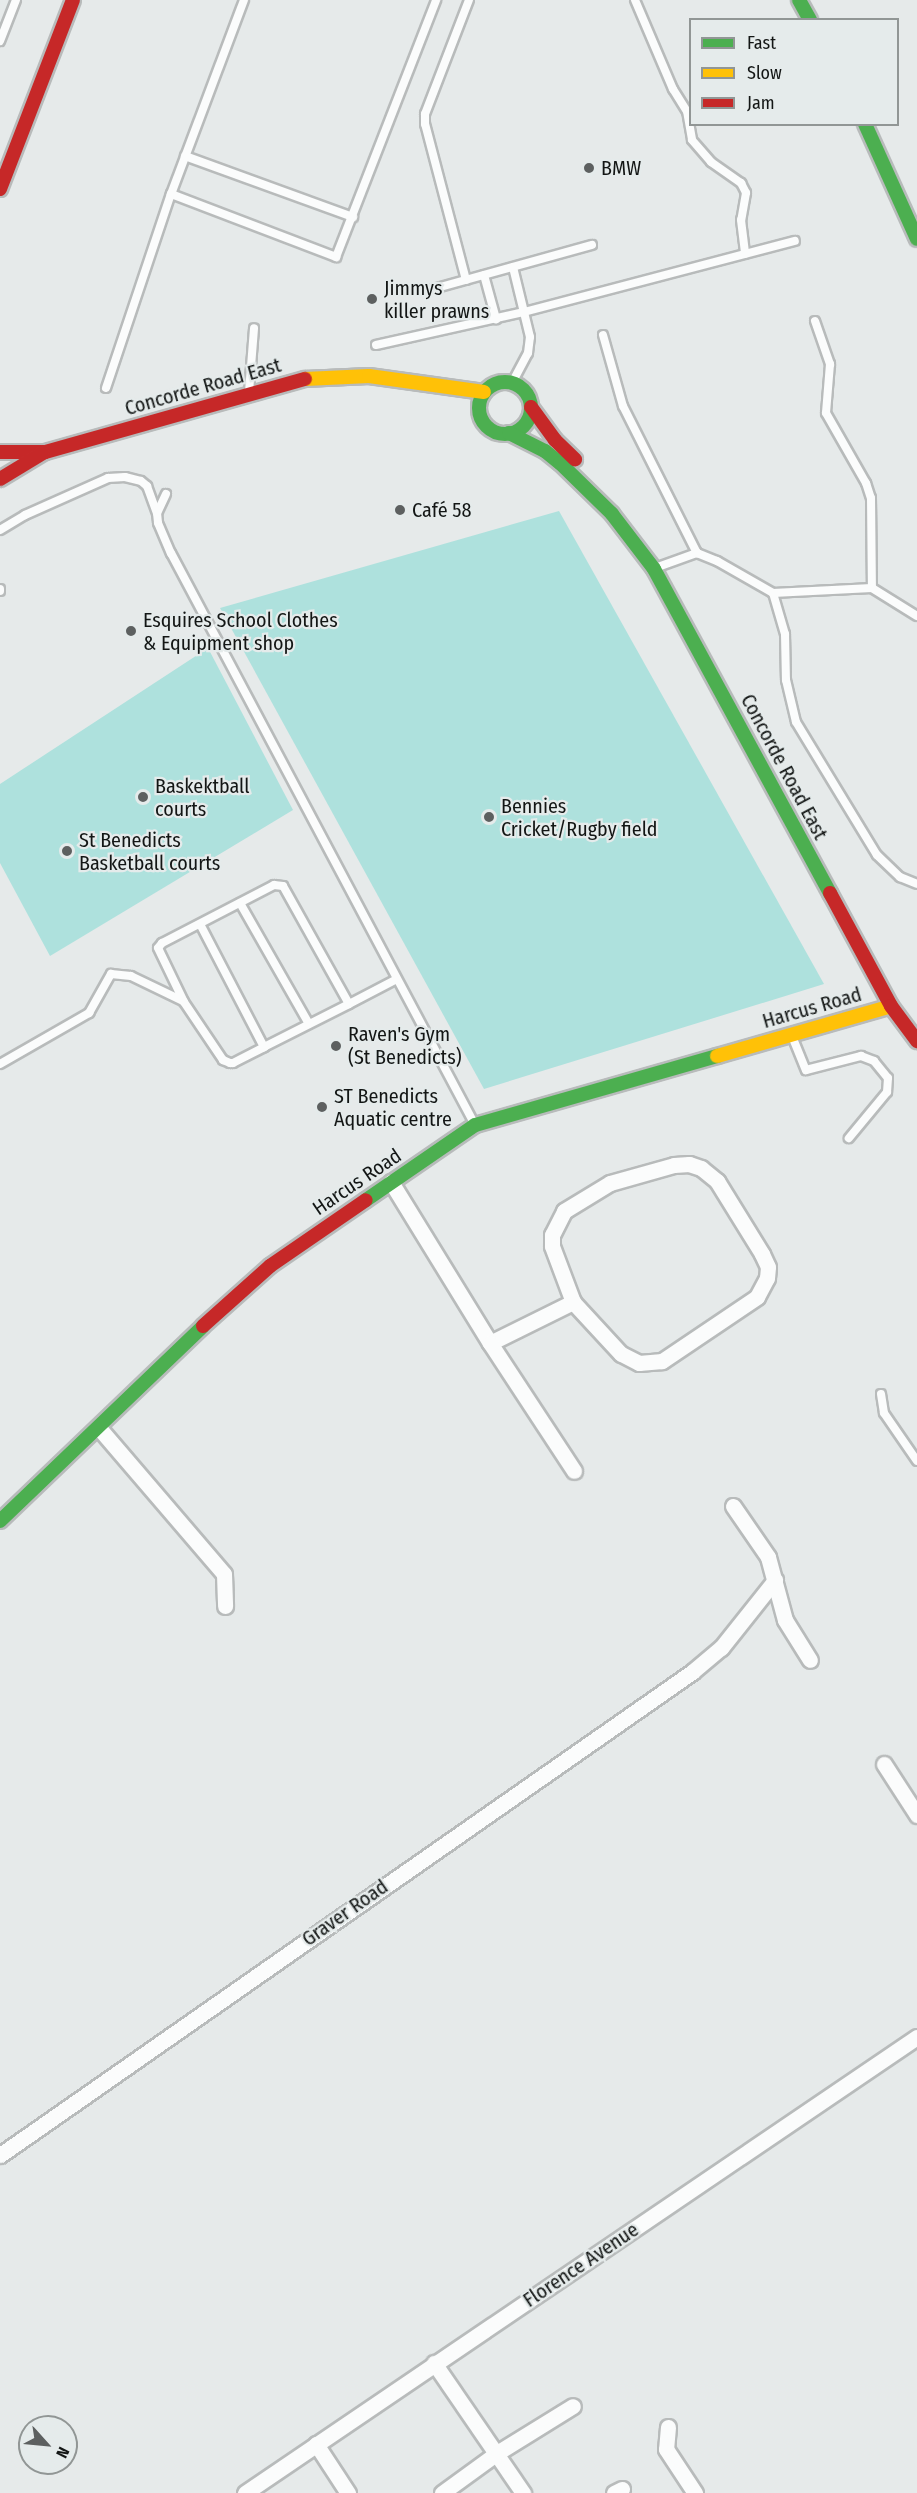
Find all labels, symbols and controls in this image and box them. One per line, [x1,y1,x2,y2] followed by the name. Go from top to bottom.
[689,18,899,126] legend
[747,32,776,54] text: Fast
[747,62,782,84] text: Slow
[747,92,775,114] text: Jam
[601,156,641,180] place label: BMW
[582,161,596,175] marker: BMW
[384,276,489,323] place label: Jimmys killer prawns
[365,292,379,306] marker: Jimmys killer prawns
[122,353,284,421] street label: Concorde Road East
[412,498,471,522] place label: Café 58
[393,503,407,517] marker: Café 58
[143,608,338,655] place label: Esquires School Clothes & Equipment shop
[124,624,138,638] marker: Esquires School Clothes & Equipment shop
[736,690,832,844] street label: Concorde Road East
[155,774,250,821] place label: Baskektball courts
[136,790,150,804] marker: Baskektball courts
[501,794,658,841] place label: Bennies Cricket/Rugby field
[482,810,496,824] marker: Bennies Cricket/Rugby field
[79,828,220,875] place label: St Benedicts Basketball courts
[60,844,74,858] marker: St Benedicts Basketball courts
[760,982,864,1034] street label: Harcus Road
[348,1022,462,1069] place label: Raven's Gym (St Benedicts)
[329,1039,343,1053] marker: Raven's Gym (St Benedicts)
[334,1084,452,1131] place label: ST Benedicts Aquatic centre
[315,1100,329,1114] marker: ST Benedicts Aquatic centre
[308,1144,406,1220] street label: Harcus Road
[298,1875,392,1951] street label: Graver Road
[519,2218,643,2312] street label: Florence Avenue
[18,2415,78,2475] north arrow
[52,2444,73,2461] text: N

